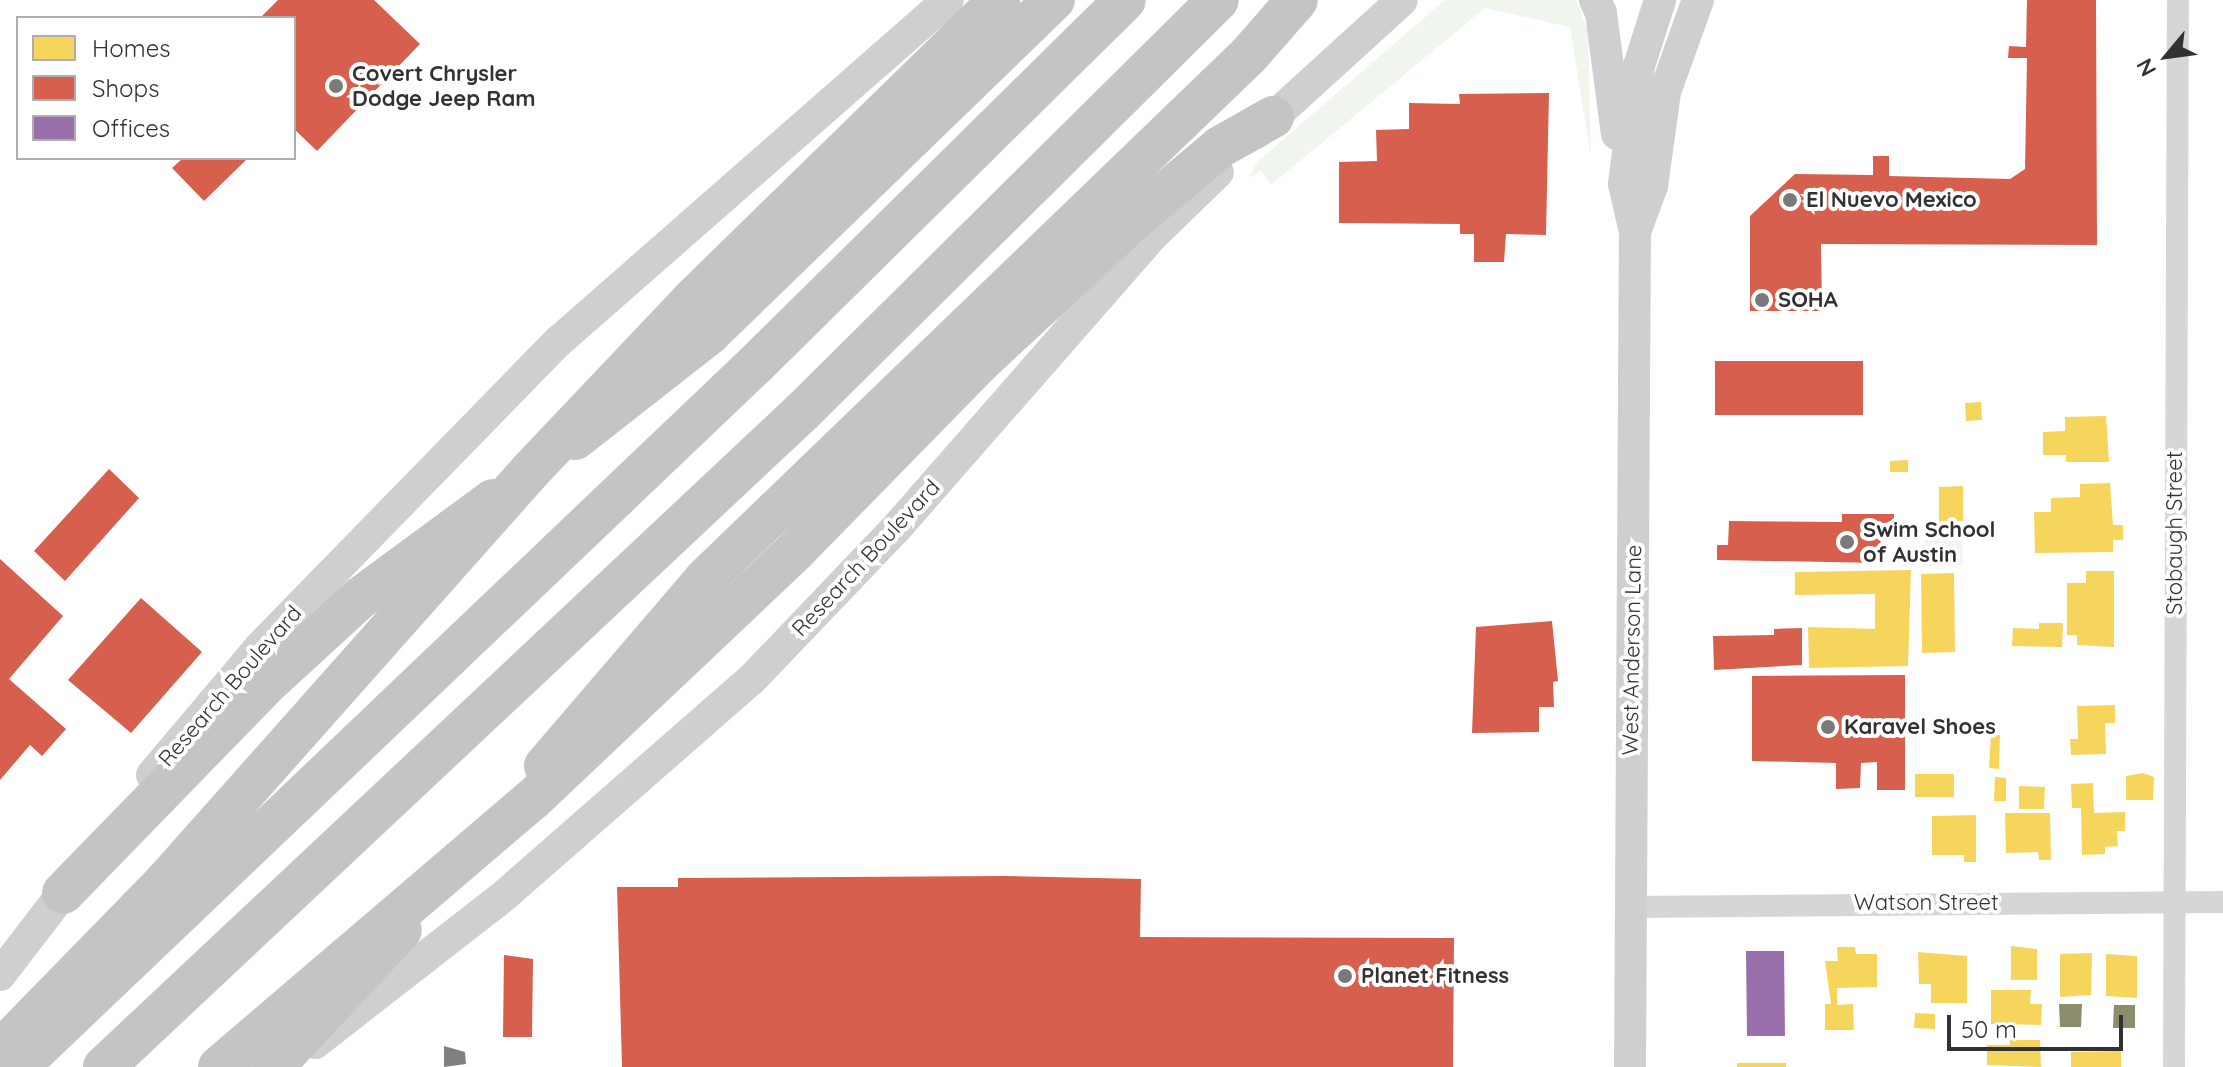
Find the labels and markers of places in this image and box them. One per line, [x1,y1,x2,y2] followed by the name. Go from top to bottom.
[352,60,536,112] place label: Covert Chrysler Dodge Jeep Ram
[327,77,345,95] marker: Covert Chrysler Dodge Jeep Ram
[1806,187,1977,213] place label: El Nuevo Mexico
[1781,191,1799,209] marker: El Nuevo Mexico
[1778,287,1838,313] place label: SOHA
[1753,291,1771,309] marker: SOHA
[1863,516,1996,568] place label: Swim School of Austin
[1838,533,1856,551] marker: Swim School of Austin
[1844,714,1996,740] place label: Karavel Shoes
[1819,718,1837,736] marker: Karavel Shoes
[1361,963,1509,989] place label: Planet Fitness
[1336,967,1354,985] marker: Planet Fitness

